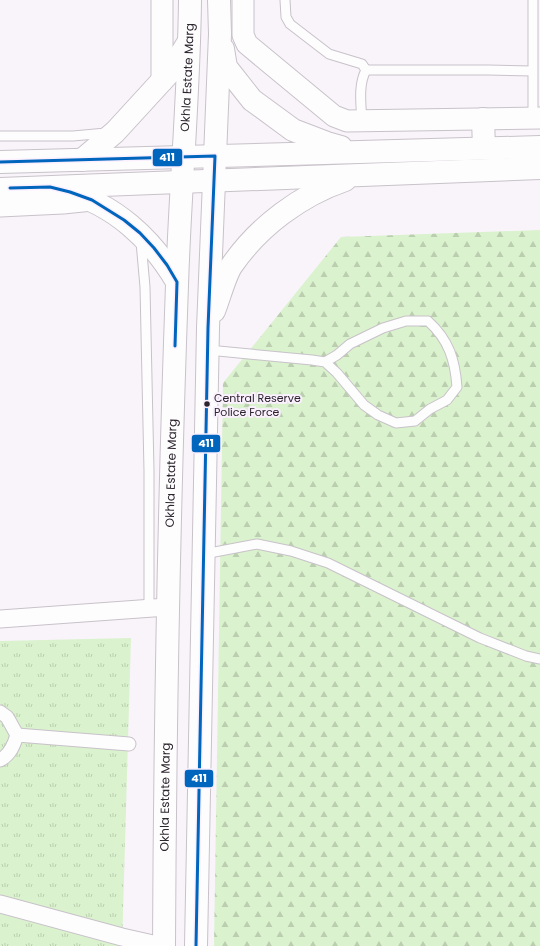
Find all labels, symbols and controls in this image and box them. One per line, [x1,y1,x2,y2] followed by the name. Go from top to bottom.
[176,23,198,132] street label: Okhla Estate Marg
[152,148,183,167] line badge: 411
[159,149,175,165] text: 411
[214,390,301,420] place label: Central Reserve Police Force
[202,399,212,409] marker: Central Reserve Police Force
[161,418,181,528] street label: Okhla Estate Marg
[191,434,221,453] line badge: 411
[198,435,214,451] text: 411
[156,743,174,851] street label: Okhla Estate Marg
[184,769,214,788] line badge: 411
[191,770,207,786] text: 411

